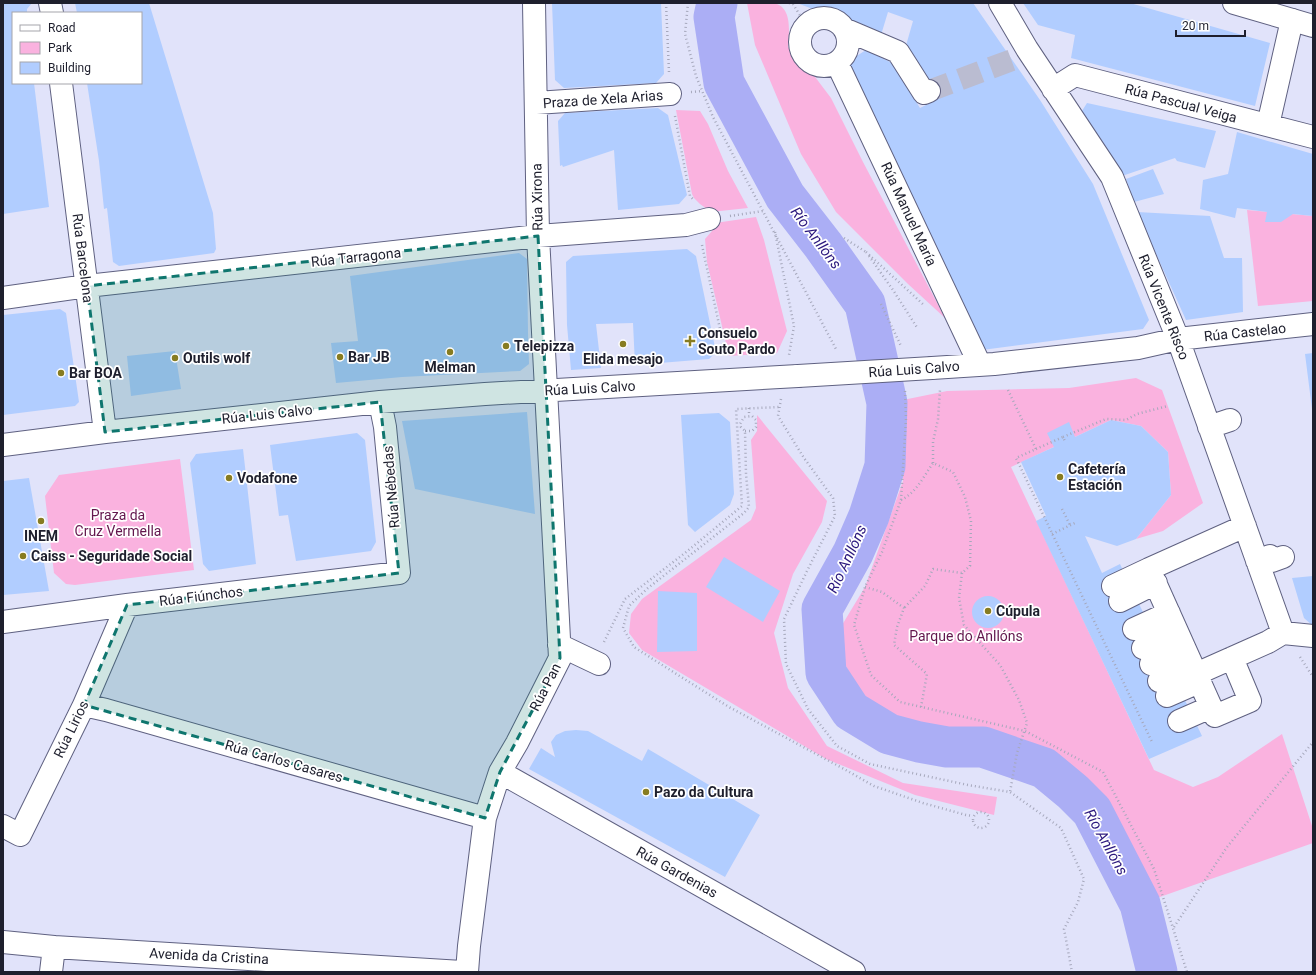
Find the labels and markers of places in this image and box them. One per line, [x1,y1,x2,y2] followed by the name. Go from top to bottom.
[698,325,776,357] place label: Consuelo Souto Pardo
[685,336,695,346] marker: Consuelo Souto Pardo
[514,338,575,354] place label: Telepizza
[618,339,628,349] marker: Elida mesajo
[501,341,511,351] marker: Telepizza
[445,347,455,357] marker: Melman
[348,349,390,365] place label: Bar JB
[183,350,251,366] place label: Outils wolf
[583,351,663,367] place label: Elida mesajo
[335,352,345,362] marker: Bar JB
[170,353,180,363] marker: Outils wolf
[425,359,476,375] place label: Melman
[69,365,122,381] place label: Bar BOA
[56,368,66,378] marker: Bar BOA
[1068,461,1126,493] place label: Cafetería Estación
[237,470,298,486] place label: Vodafone
[1055,472,1065,482] marker: Cafetería Estación
[224,473,234,483] marker: Vodafone
[36,516,46,526] marker: INEM
[24,528,58,544] place label: INEM
[31,548,192,564] place label: Caiss - Seguridade Social
[18,551,28,561] marker: Caiss - Seguridade Social
[996,603,1040,619] place label: Cúpula
[983,606,993,616] marker: Cúpula
[654,784,754,800] place label: Pazo da Cultura
[641,787,651,797] marker: Pazo da Cultura

